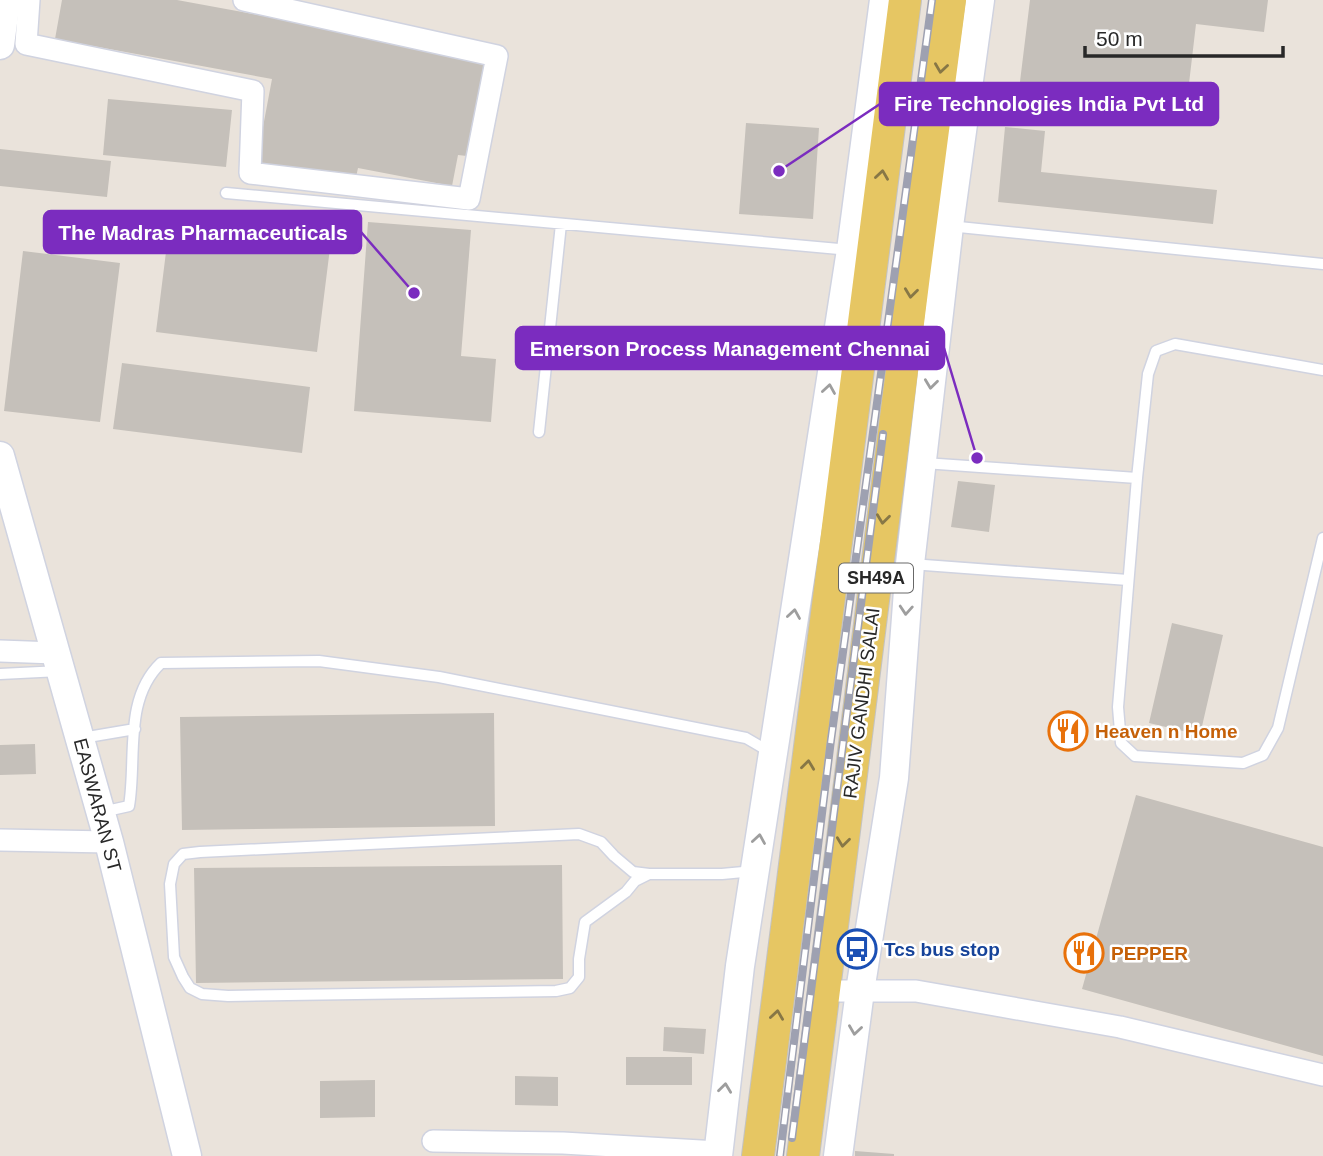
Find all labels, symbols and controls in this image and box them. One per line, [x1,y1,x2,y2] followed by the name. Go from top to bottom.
[1085,14,1283,58] scale bar
[1096,27,1143,50] text: 50 m
[934,62,949,74] one-way arrow
[880,83,1218,125] callout: Fire Technologies India Pvt Ltd
[894,92,1204,115] text: Fire Technologies India Pvt Ltd
[874,169,889,181] one-way arrow
[44,211,361,253] callout: The Madras Pharmaceuticals
[58,221,348,244] text: The Madras Pharmaceuticals
[904,287,919,299] one-way arrow
[516,327,944,369] callout: Emerson Process Management Chennai
[530,337,930,360] text: Emerson Process Management Chennai
[923,378,938,389] one-way arrow
[821,383,836,395] one-way arrow
[876,513,891,525] one-way arrow
[839,564,913,592] road number: SH49A
[899,604,914,615] one-way arrow
[839,606,884,800] street label: RAJIV GANDHI SALAI
[786,608,801,620] one-way arrow
[1047,710,1089,752] restaurant icon: Heaven n Home
[1095,721,1238,742] place label: Heaven n Home
[70,736,126,875] street label: EASWARAN ST
[801,760,816,771] one-way arrow
[751,833,766,844] one-way arrow
[836,836,851,848] one-way arrow
[836,928,878,970] bus stop icon: Tcs bus stop
[1063,932,1105,974] restaurant icon: PEPPER
[884,939,1000,960] place label: Tcs bus stop
[1111,943,1188,964] place label: PEPPER
[769,1010,784,1021] one-way arrow
[848,1024,863,1036] one-way arrow
[718,1082,733,1094] one-way arrow

